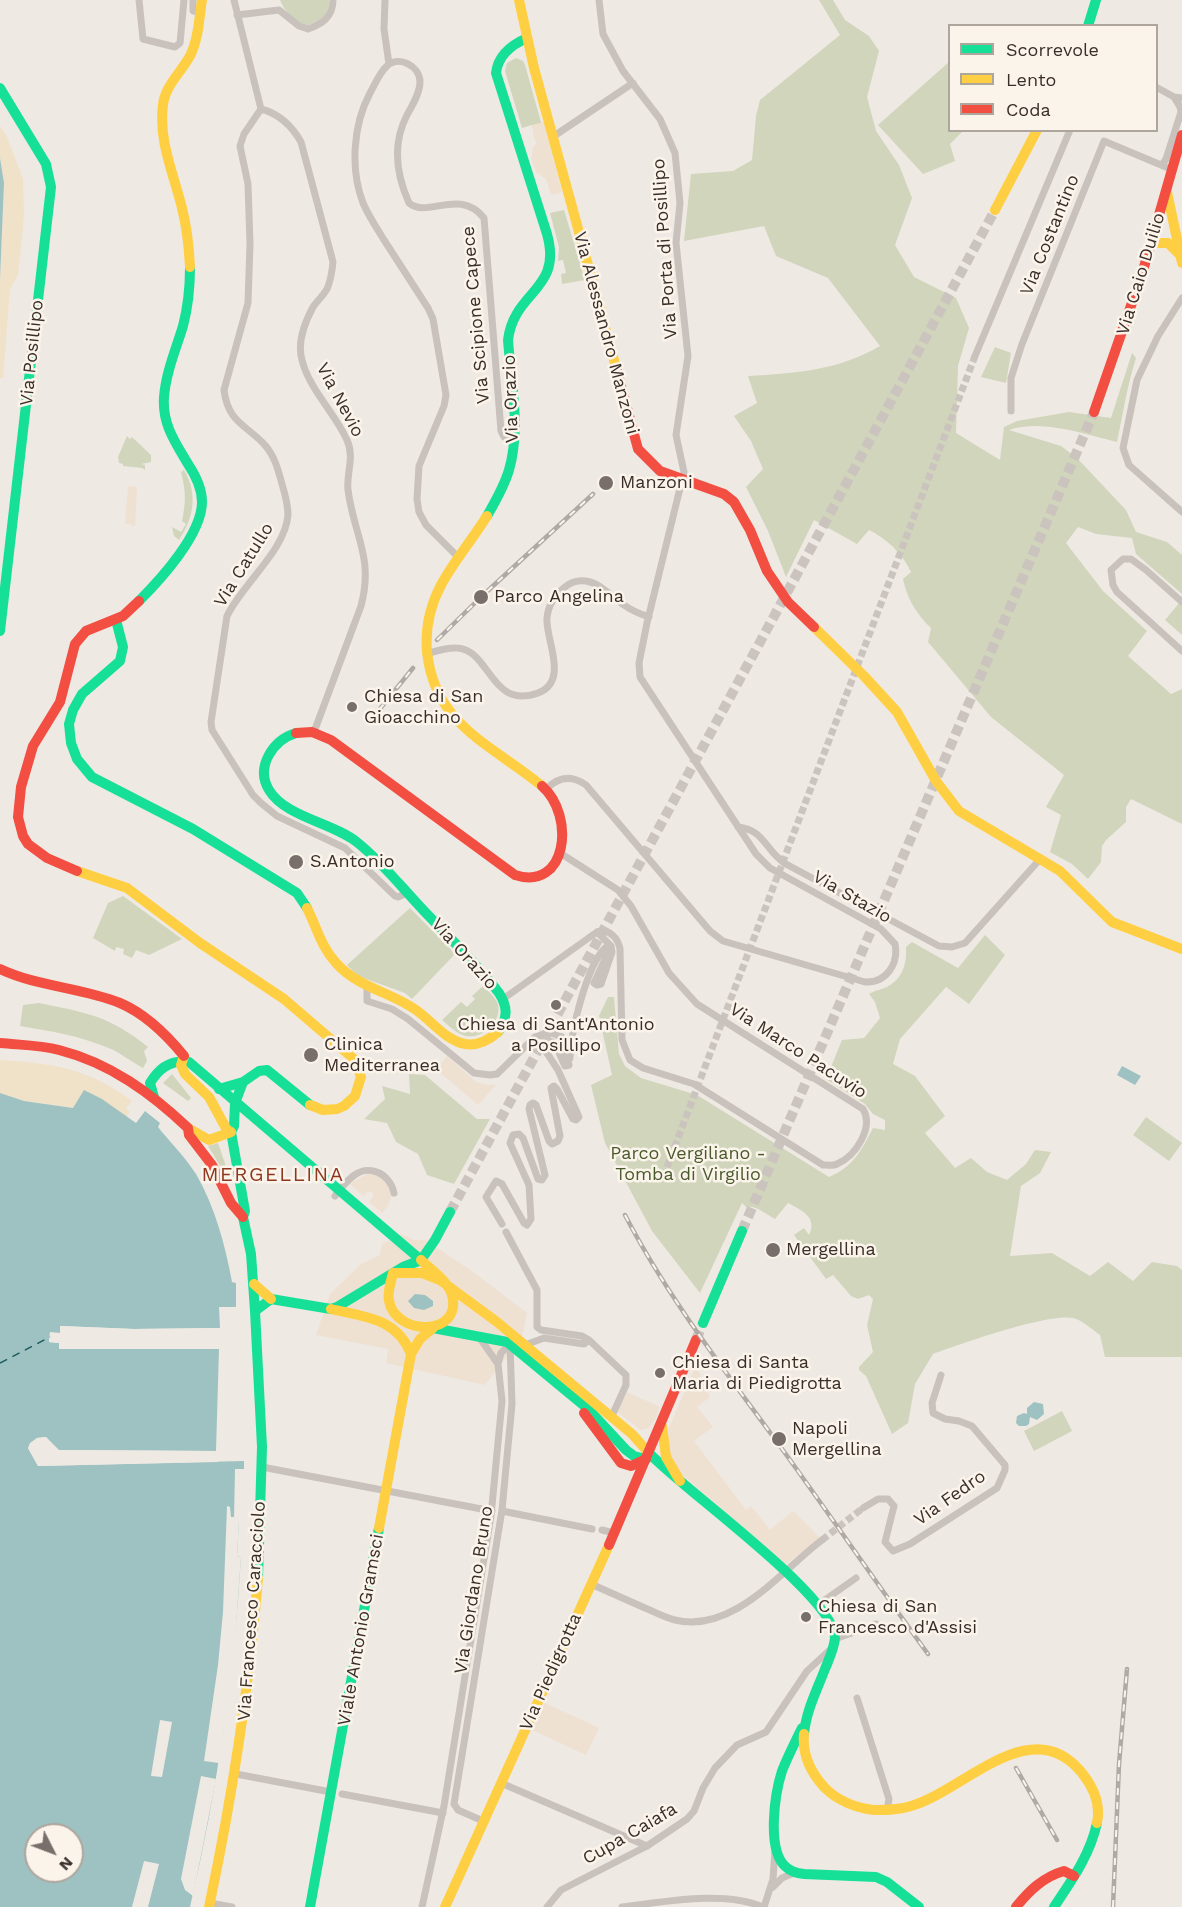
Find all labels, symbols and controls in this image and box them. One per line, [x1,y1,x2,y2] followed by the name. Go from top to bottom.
[948,24,1158,132] legend
[1006,39,1099,60] text: Scorrevole
[1006,69,1056,90] text: Lento
[1006,99,1051,120] text: Coda
[648,158,682,340] street label: Via Porta di Posillipo
[1016,171,1084,299] street label: Via Costantino
[1112,210,1170,338] street label: Via Caio Duilio
[457,225,495,405] street label: Via Scipione Capece
[569,229,643,437] street label: Via Alessandro Manzoni
[16,299,48,407] street label: Via Posillipo
[499,354,523,444] street label: Via Orazio
[311,359,369,441] street label: Via Nevio
[620,472,693,494] place label: Manzoni
[597,474,615,492] marker: Manzoni
[210,519,278,611] street label: Via Catullo
[494,586,624,608] place label: Parco Angelina
[472,588,490,606] marker: Parco Angelina
[364,686,483,728] place label: Chiesa di San Gioacchino
[345,700,359,714] marker: Chiesa di San Gioacchino
[310,851,394,873] place label: S.Antonio
[287,853,305,871] marker: S.Antonio
[809,866,895,928] street label: Via Stazio
[426,914,502,994] street label: Via Orazio
[549,998,563,1012] marker: Chiesa di Sant'Antonio a Posillipo
[725,998,871,1104] street label: Via Marco Pacuvio
[457,1014,655,1056] place label: Chiesa di Sant'Antonio a Posillipo
[324,1034,440,1076] place label: Clinica Mediterranea
[302,1046,320,1064] marker: Clinica Mediterranea
[610,1143,766,1186] park label: Parco Vergiliano - Tomba di Virgilio
[202,1163,344,1187] district label: MERGELLINA
[786,1239,876,1261] place label: Mergellina
[764,1241,782,1259] marker: Mergellina
[672,1352,842,1394] place label: Chiesa di Santa Maria di Piedigrotta
[653,1366,667,1380] marker: Chiesa di Santa Maria di Piedigrotta
[792,1418,882,1460] place label: Napoli Mergellina
[770,1430,788,1448] marker: Napoli Mergellina
[910,1466,990,1530] street label: Via Fedro
[234,1500,270,1722] street label: Via Francesco Caracciolo
[450,1504,498,1676] street label: Via Giordano Bruno
[333,1532,389,1728] street label: Viale Antonio Gramsci
[818,1596,977,1638] place label: Chiesa di San Francesco d'Assisi
[515,1610,587,1734] street label: Via Piedigrotta
[799,1610,813,1624] marker: Chiesa di San Francesco d'Assisi
[579,1798,681,1870] street label: Cupa Caiafa
[24,1823,84,1883] north arrow
[55,1853,77,1875] text: N

